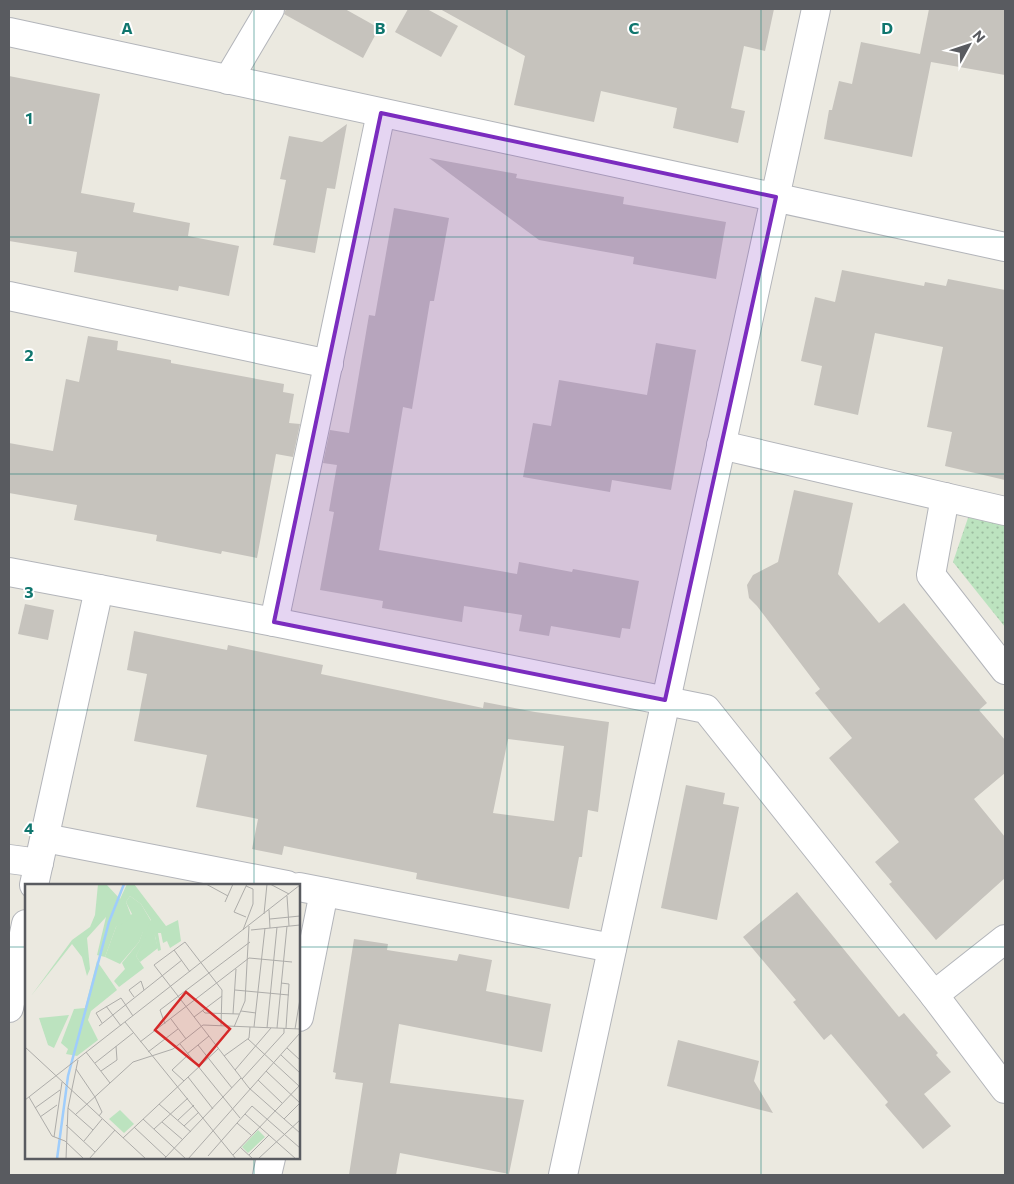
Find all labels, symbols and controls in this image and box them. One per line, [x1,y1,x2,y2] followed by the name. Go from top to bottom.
[121,18,133,37] text: A
[375,18,386,37] text: B
[629,18,640,37] text: C
[881,18,893,37] text: D
[944,20,994,70] north arrow
[969,27,989,46] text: N
[25,108,33,127] text: 1
[24,345,34,364] text: 2
[24,582,34,601] text: 3
[24,818,34,837] text: 4
[25,884,300,1159] inset map

